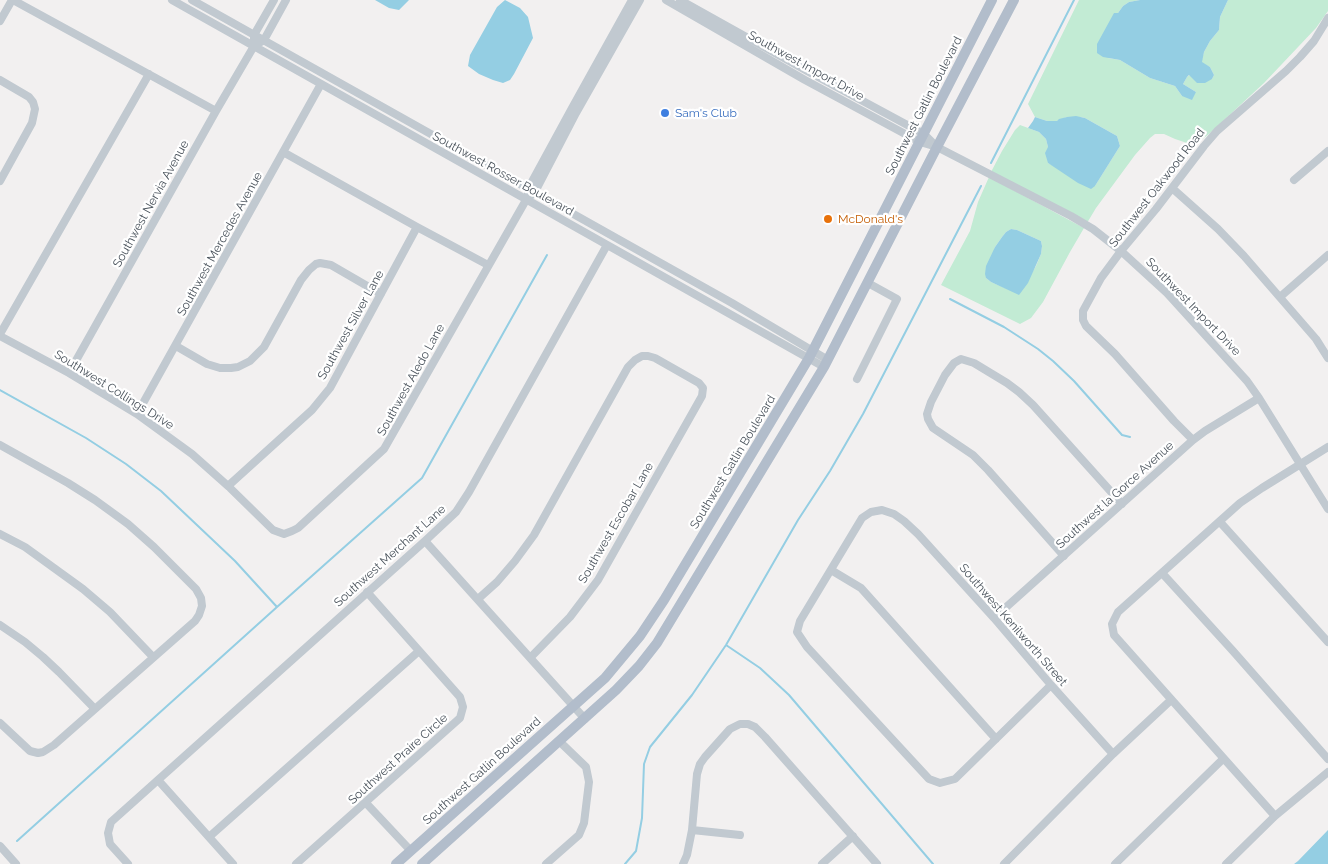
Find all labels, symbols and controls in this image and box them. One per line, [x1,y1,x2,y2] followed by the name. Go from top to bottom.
[746,28,866,104] street label: Southwest Import Drive
[883,34,965,178] street label: Southwest Gatlin Boulevard
[675,106,737,120] place label: Sam's Club
[659,107,671,119] marker: Sam's Club
[1106,126,1208,250] street label: Southwest Oakwood Road
[430,129,576,219] street label: Southwest Rosser Boulevard
[110,138,192,270] street label: Southwest Nervia Avenue
[174,169,266,319] street label: Southwest Mercedes Avenue
[838,212,903,226] place label: McDonald's
[822,213,834,225] marker: McDonald's
[1143,255,1243,359] street label: Southwest Import Drive
[315,268,387,382] street label: Southwest Silver Lane
[374,322,448,438] street label: Southwest Aledo Lane
[52,347,176,433] street label: Southwest Collings Drive
[687,392,779,532] street label: Southwest Gatlin Boulevard
[1053,438,1177,552] street label: Southwest la Gorce Avenue
[575,460,657,586] street label: Southwest Escobar Lane
[331,502,449,610] street label: Southwest Merchant Lane
[956,561,1070,689] street label: Southwest Kenilworth Street
[345,711,451,807] street label: Southwest Praire Circle
[420,714,544,828] street label: Southwest Gatlin Boulevard

